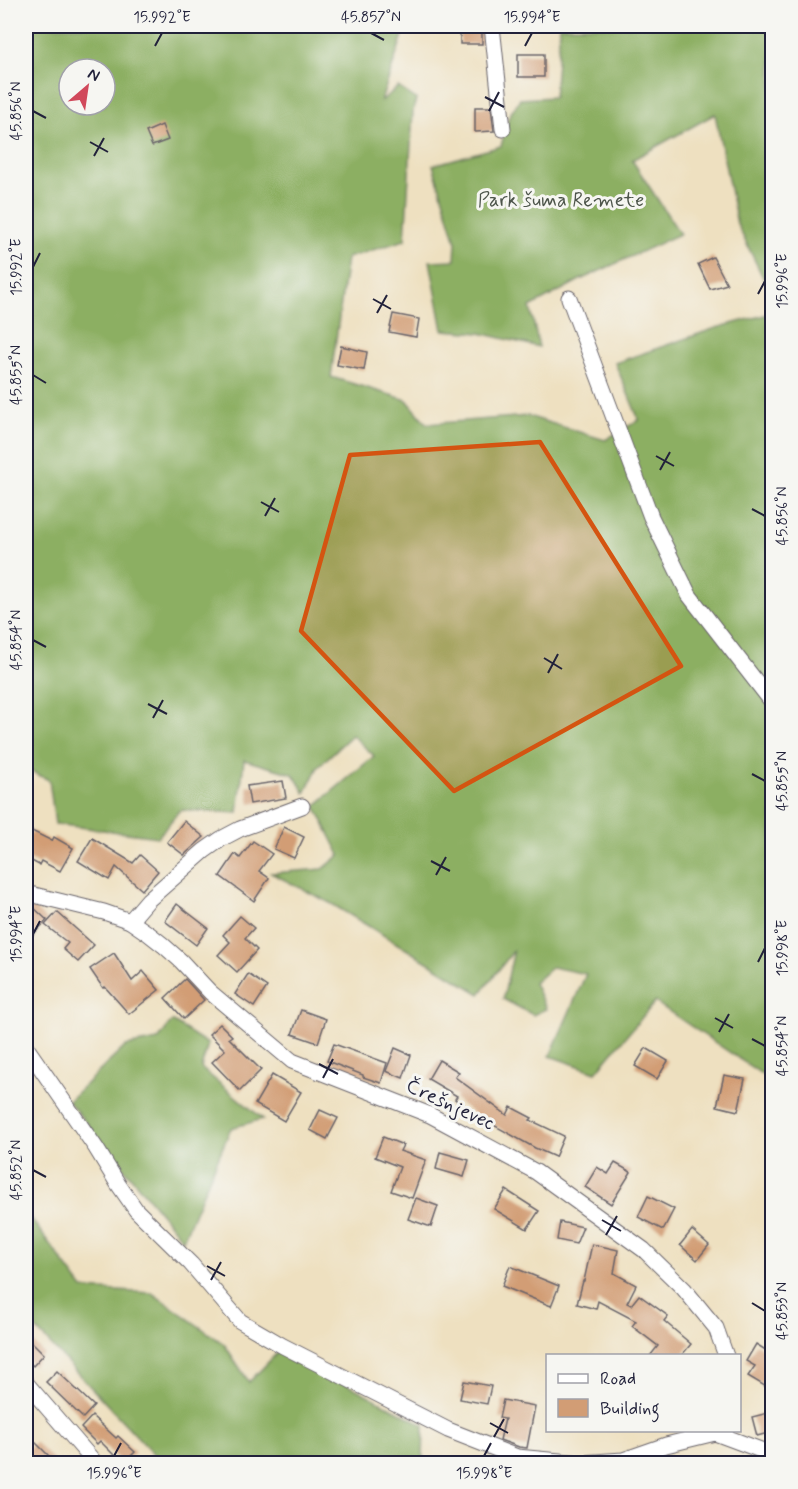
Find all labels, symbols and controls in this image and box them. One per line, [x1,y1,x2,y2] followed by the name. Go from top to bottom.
[133,8,191,28] text: 15.992°E
[341,8,401,28] text: 45.857°N
[503,8,561,28] text: 15.994°E
[57,57,117,117] north arrow
[84,63,103,87] text: N
[7,82,27,140] text: 45.856°N
[478,187,644,214] park label: Park šuma Remete
[7,238,27,296] text: 15.992°E
[773,253,793,309] text: 15.996°E
[7,345,27,405] text: 45.855°N
[773,487,793,545] text: 45.856°N
[7,610,27,670] text: 45.854°N
[773,751,793,811] text: 45.855°N
[7,905,27,963] text: 15.994°E
[773,920,793,976] text: 15.998°E
[773,1016,793,1076] text: 45.854°N
[401,1073,499,1137] street label: Črešnjevec
[7,1140,27,1200] text: 45.852°N
[773,1282,793,1340] text: 45.853°N
[546,1354,741,1432] legend
[600,1367,636,1391] text: Road
[600,1397,660,1423] text: Building
[86,1464,142,1484] text: 15.996°E
[456,1464,512,1484] text: 15.998°E

